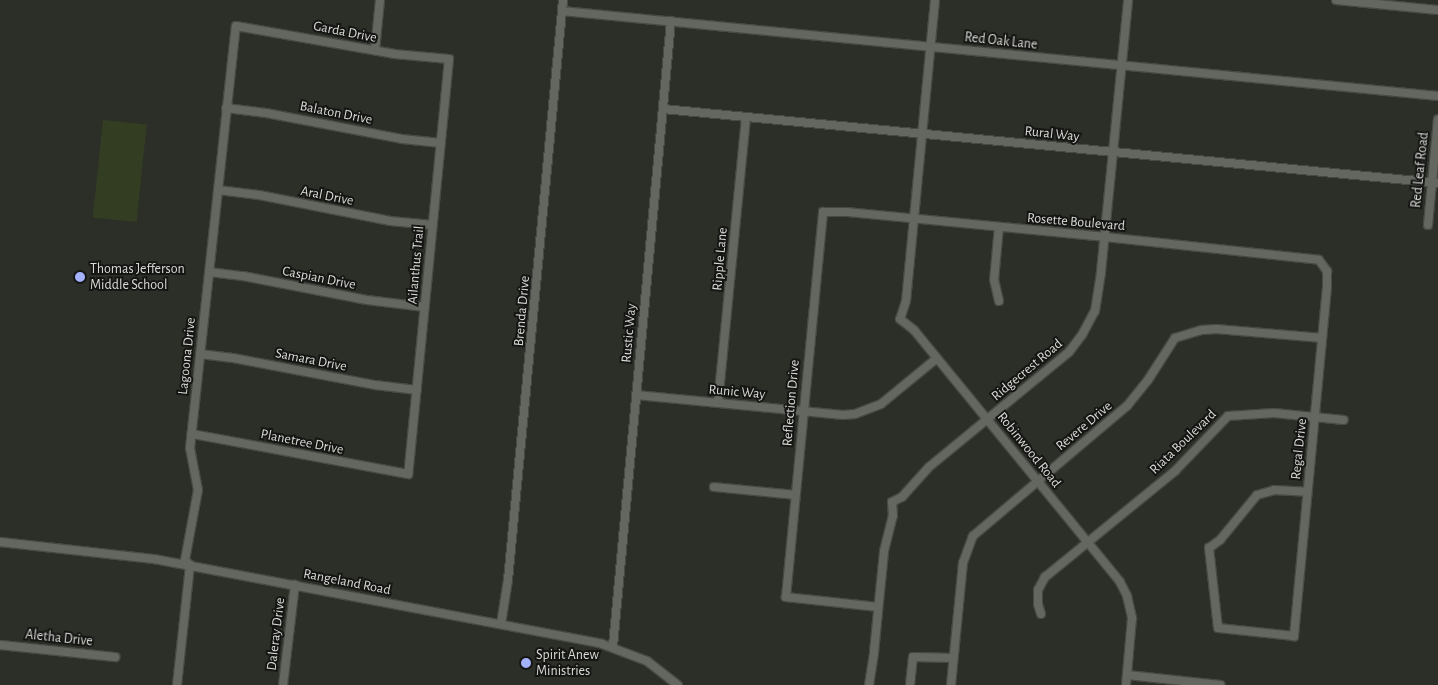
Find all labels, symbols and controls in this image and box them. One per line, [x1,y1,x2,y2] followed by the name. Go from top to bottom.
[312,18,378,46] street label: Garda Drive
[964,29,1038,53] street label: Red Oak Lane
[298,98,374,128] street label: Balaton Drive
[1024,123,1080,145] street label: Rural Way
[1408,131,1432,209] street label: Red Leaf Road
[299,183,355,209] street label: Aral Drive
[1026,209,1126,235] street label: Rosette Boulevard
[404,225,428,305] street label: Ailanthus Trail
[709,227,731,291] street label: Ripple Lane
[90,261,185,294] place label: Thomas Jefferson Middle School
[281,263,357,293] street label: Caspian Drive
[74,271,86,283] marker: Thomas Jefferson Middle School
[511,275,533,347] street label: Brenda Drive
[618,303,640,363] street label: Rustic Way
[175,316,199,396] street label: Lagoona Drive
[988,335,1066,405] street label: Ridgecrest Road
[274,345,348,375] street label: Samara Drive
[779,359,803,447] street label: Reflection Drive
[708,381,766,403] street label: Runic Way
[1052,398,1116,454] street label: Revere Drive
[1146,406,1220,478] street label: Riata Boulevard
[993,409,1065,491] street label: Robinwood Road
[1287,418,1311,480] street label: Regal Drive
[259,426,345,458] street label: Planetree Drive
[302,565,392,599] street label: Rangeland Road
[263,597,289,671] street label: Daleray Drive
[24,626,94,650] street label: Aletha Drive
[536,647,599,680] place label: Spirit Anew Ministries
[520,657,532,669] marker: Spirit Anew Ministries

